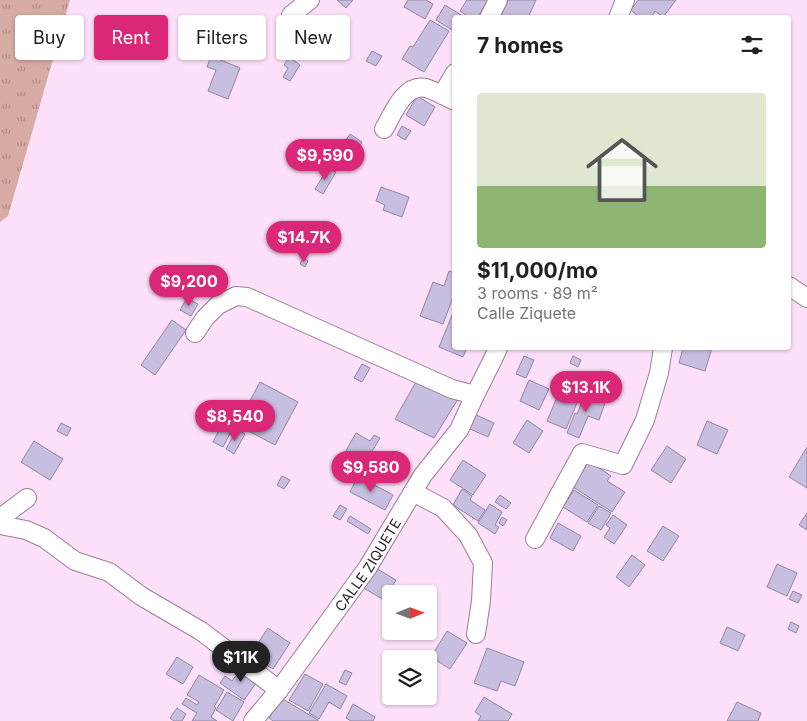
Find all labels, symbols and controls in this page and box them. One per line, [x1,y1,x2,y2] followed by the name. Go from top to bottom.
[15,15,84,60] chip: Buy
[94,15,168,60] chip: Rent
[178,15,266,60] chip: Filters
[276,15,350,60] chip: New
[738,31,766,59] icon: filters
[477,33,564,58] text: 7 homes
[577,125,667,215] icon: home
[284,138,366,181] pin: $9,590
[296,145,354,165] text: $9,590
[263,220,345,263] pin: $14.7K
[277,227,331,247] text: $14.7K
[477,258,598,283] text: $11,000/mo
[148,264,230,307] pin: $9,200
[160,271,218,291] text: $9,200
[477,283,598,303] text: 3 rooms · 89 m²
[477,303,576,323] text: Calle Ziquete
[545,370,627,413] pin: $13.1K
[561,377,611,397] text: $13.1K
[194,400,276,442] pin: $8,540
[206,406,264,426] text: $8,540
[330,450,412,493] pin: $9,580
[342,457,400,477] text: $9,580
[331,515,404,614] street label: CALLE ZIQUETE
[382,585,438,640] north arrow
[382,585,437,705] map controls
[211,640,271,683] pin: $11K
[223,647,259,667] text: $11K
[382,650,437,705] button: layers

